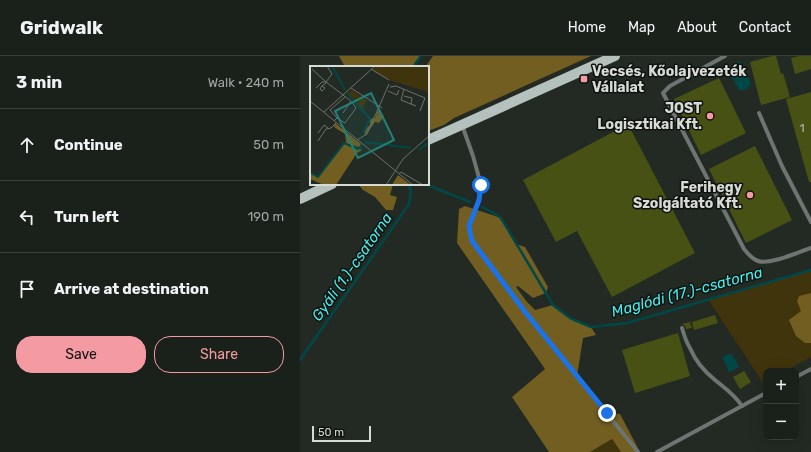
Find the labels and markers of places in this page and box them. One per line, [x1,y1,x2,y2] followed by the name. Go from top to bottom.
[592,63,747,96] place label: Vecsés, Kőolajvezeték Vállalat
[579,74,589,84] marker: Vecsés, Kőolajvezeték Vállalat
[597,100,702,133] place label: JOST Logisztikai Kft.
[705,111,715,121] marker: JOST Logisztikai Kft.
[633,179,743,212] place label: Ferihegy Szolgáltató Kft.
[745,190,755,200] marker: Ferihegy Szolgáltató Kft.

